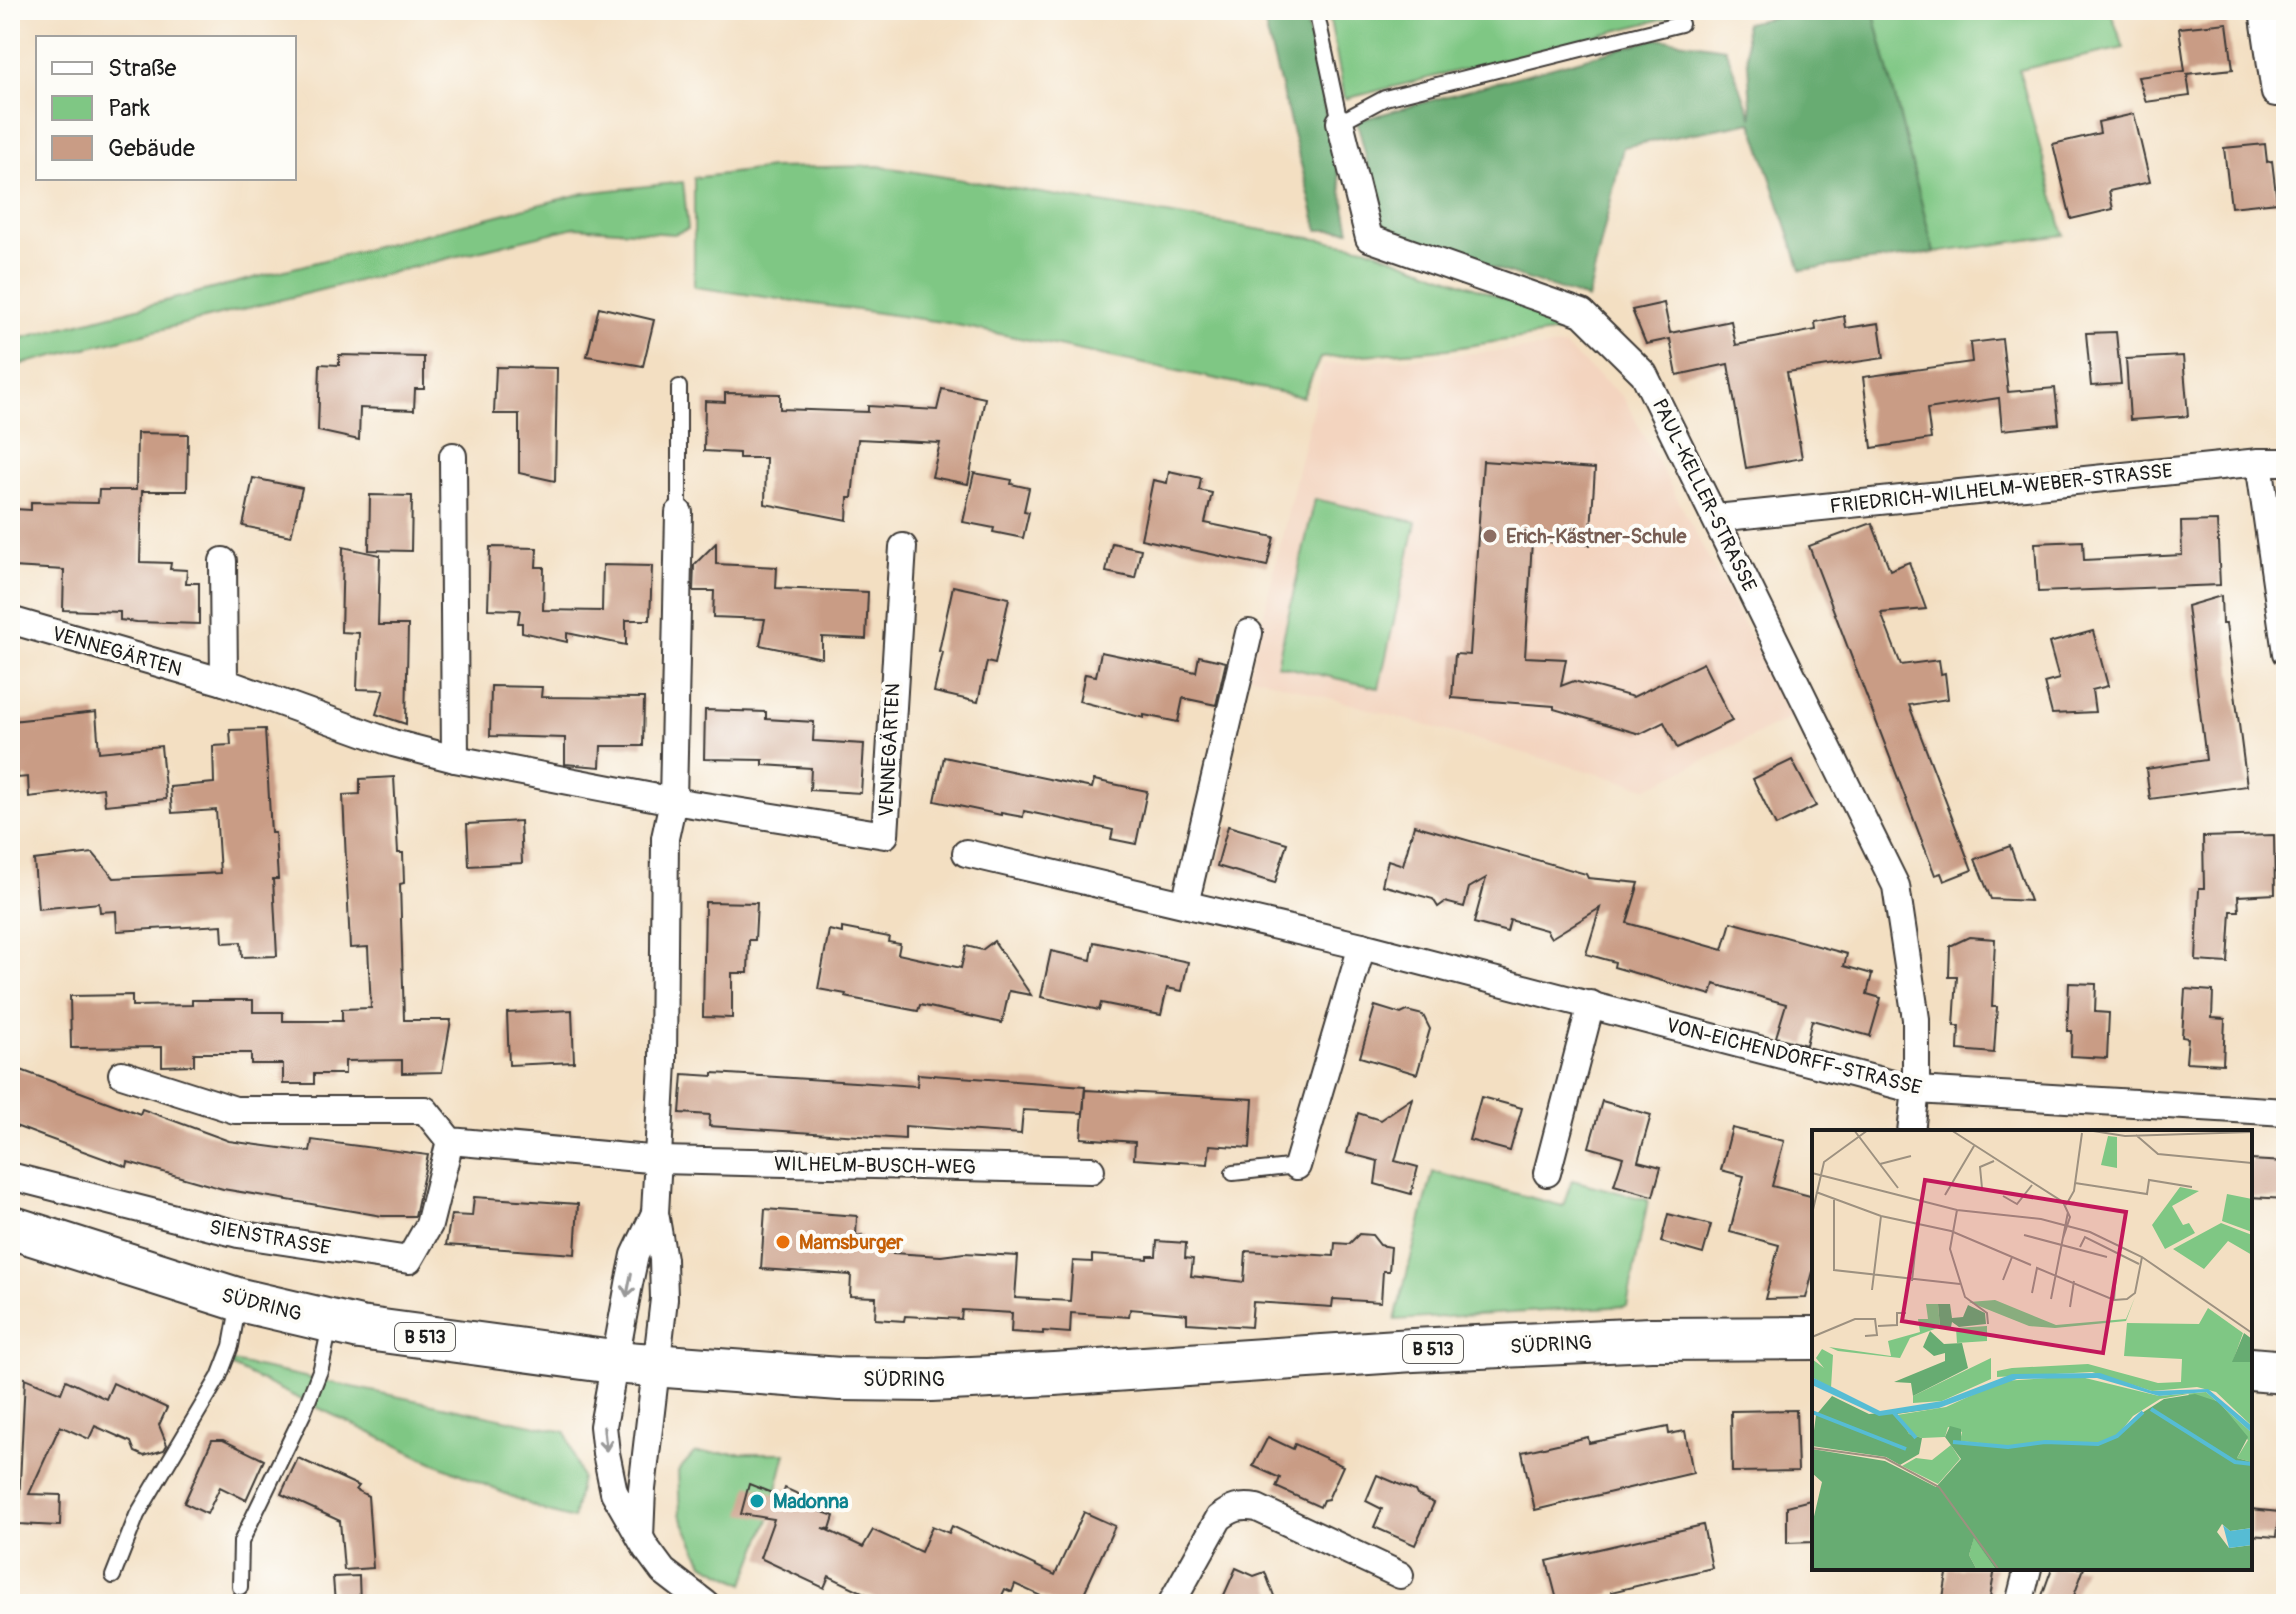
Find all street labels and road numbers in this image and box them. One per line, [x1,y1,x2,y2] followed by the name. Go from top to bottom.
[1647,395,1762,596] street label: PAUL-KELLER-STRASSE
[1828,458,2174,519] street label: FRIEDRICH-WILHELM-WEBER-STRASSE
[49,621,185,682] street label: VENNEGÄRTEN
[874,682,905,818] street label: VENNEGÄRTEN
[1663,1013,1924,1100] street label: VON-EICHENDORFF-STRASSE
[774,1151,976,1180] street label: WILHELM-BUSCH-WEG
[207,1215,332,1260] street label: SIENSTRASSE
[219,1282,305,1327] street label: SÜDRING
[395,1323,455,1351] road number: B 513
[1510,1330,1593,1359] street label: SÜDRING
[1403,1335,1463,1363] road number: B 513
[863,1367,945,1392] street label: SÜDRING

